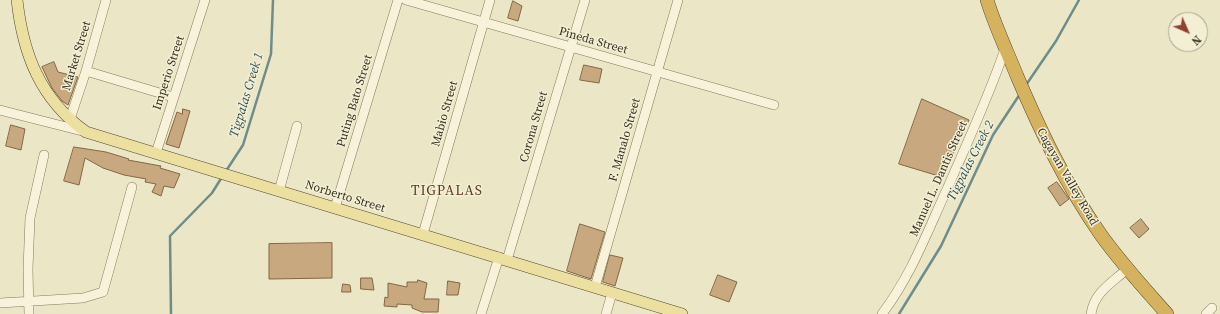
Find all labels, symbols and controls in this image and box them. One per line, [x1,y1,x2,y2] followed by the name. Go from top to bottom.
[1168,12,1208,52] north arrow
[60,20,94,92] street label: Market Street
[557,24,629,58] street label: Pineda Street
[1188,32,1204,48] text: N
[150,34,188,112] street label: Imperio Street
[227,51,267,139] water label: Tigpalas Creek 1
[334,53,376,149] street label: Puting Bato Street
[429,80,461,148] street label: Mabio Street
[517,90,551,164] street label: Corona Street
[606,97,644,183] street label: F. Manalo Street
[944,118,998,204] water label: Tigpalas Creek 2
[907,119,971,239] street label: Manuel L. Dantis Street
[1033,126,1101,228] street label: Cagayan Valley Road
[303,178,387,216] street label: Norberto Street
[411,183,483,199] district label: TIGPALAS

